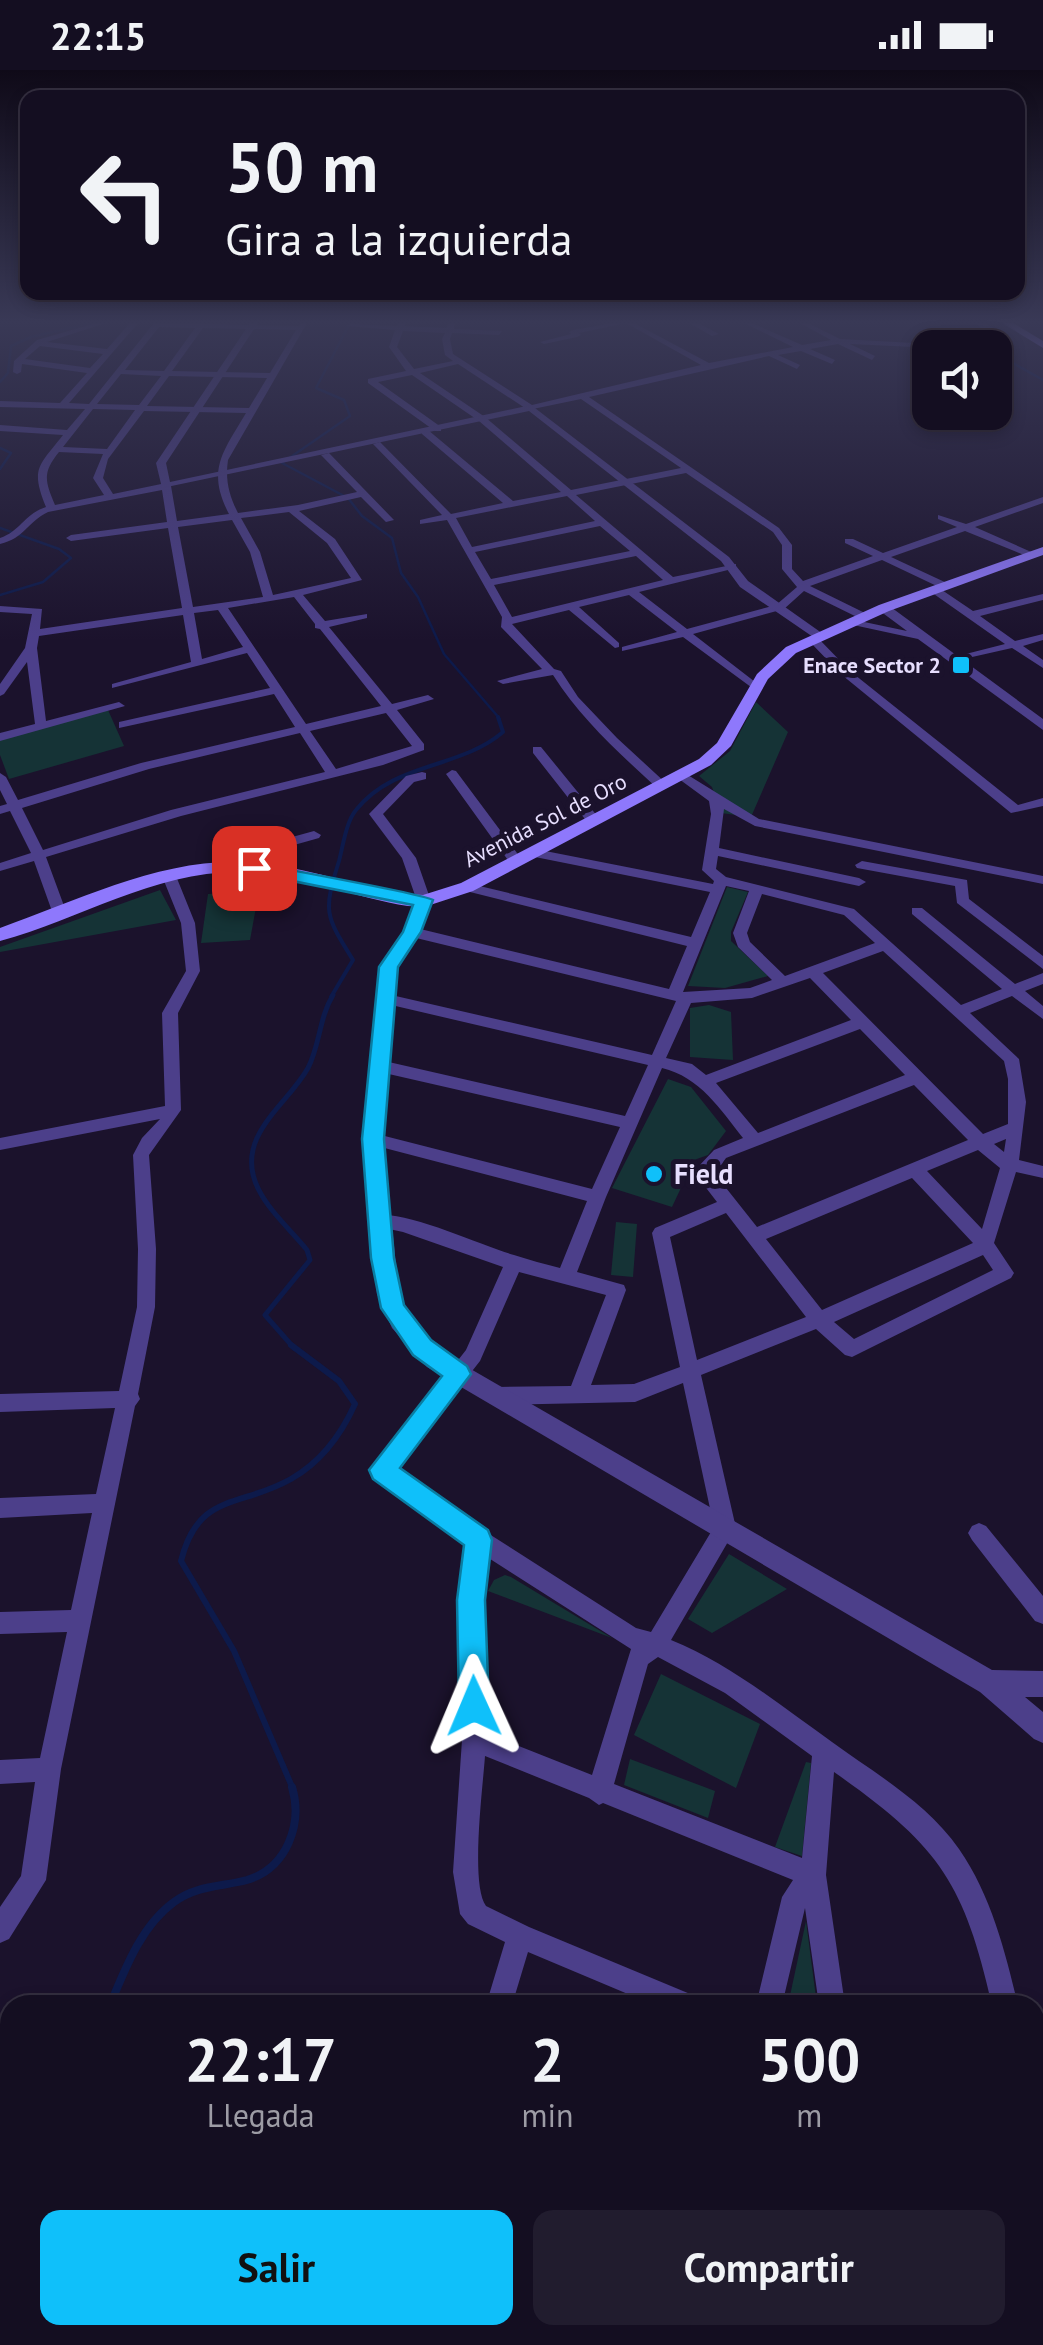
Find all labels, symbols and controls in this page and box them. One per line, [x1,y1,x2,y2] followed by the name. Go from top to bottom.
[50,11,146,60] text: 22:15
[225,121,378,211] text: 50 m
[60,130,190,260] icon: left
[225,209,573,267] text: Gira a la izquierda
[912,330,1012,430] map controls
[912,330,1012,430] button: sound
[803,651,941,679] place label: Enace Sector 2
[950,654,972,676] marker: Enace Sector 2
[459,767,631,873] street label: Avenida Sol de Oro
[212,826,297,911] pin
[227,841,282,896] icon: arrive
[674,1155,733,1192] place label: Field
[643,1163,665,1185] marker: Field
[422,1654,526,1758] position arrow
[185,2020,337,2098] text: 22:17
[531,2020,565,2098] text: 2
[758,2020,860,2098] text: 500
[207,2094,315,2136] text: Llegada
[522,2094,574,2136] text: min
[796,2094,822,2136] text: m
[40,2210,513,2325] button: Salir
[533,2210,1005,2325] button: Compartir

